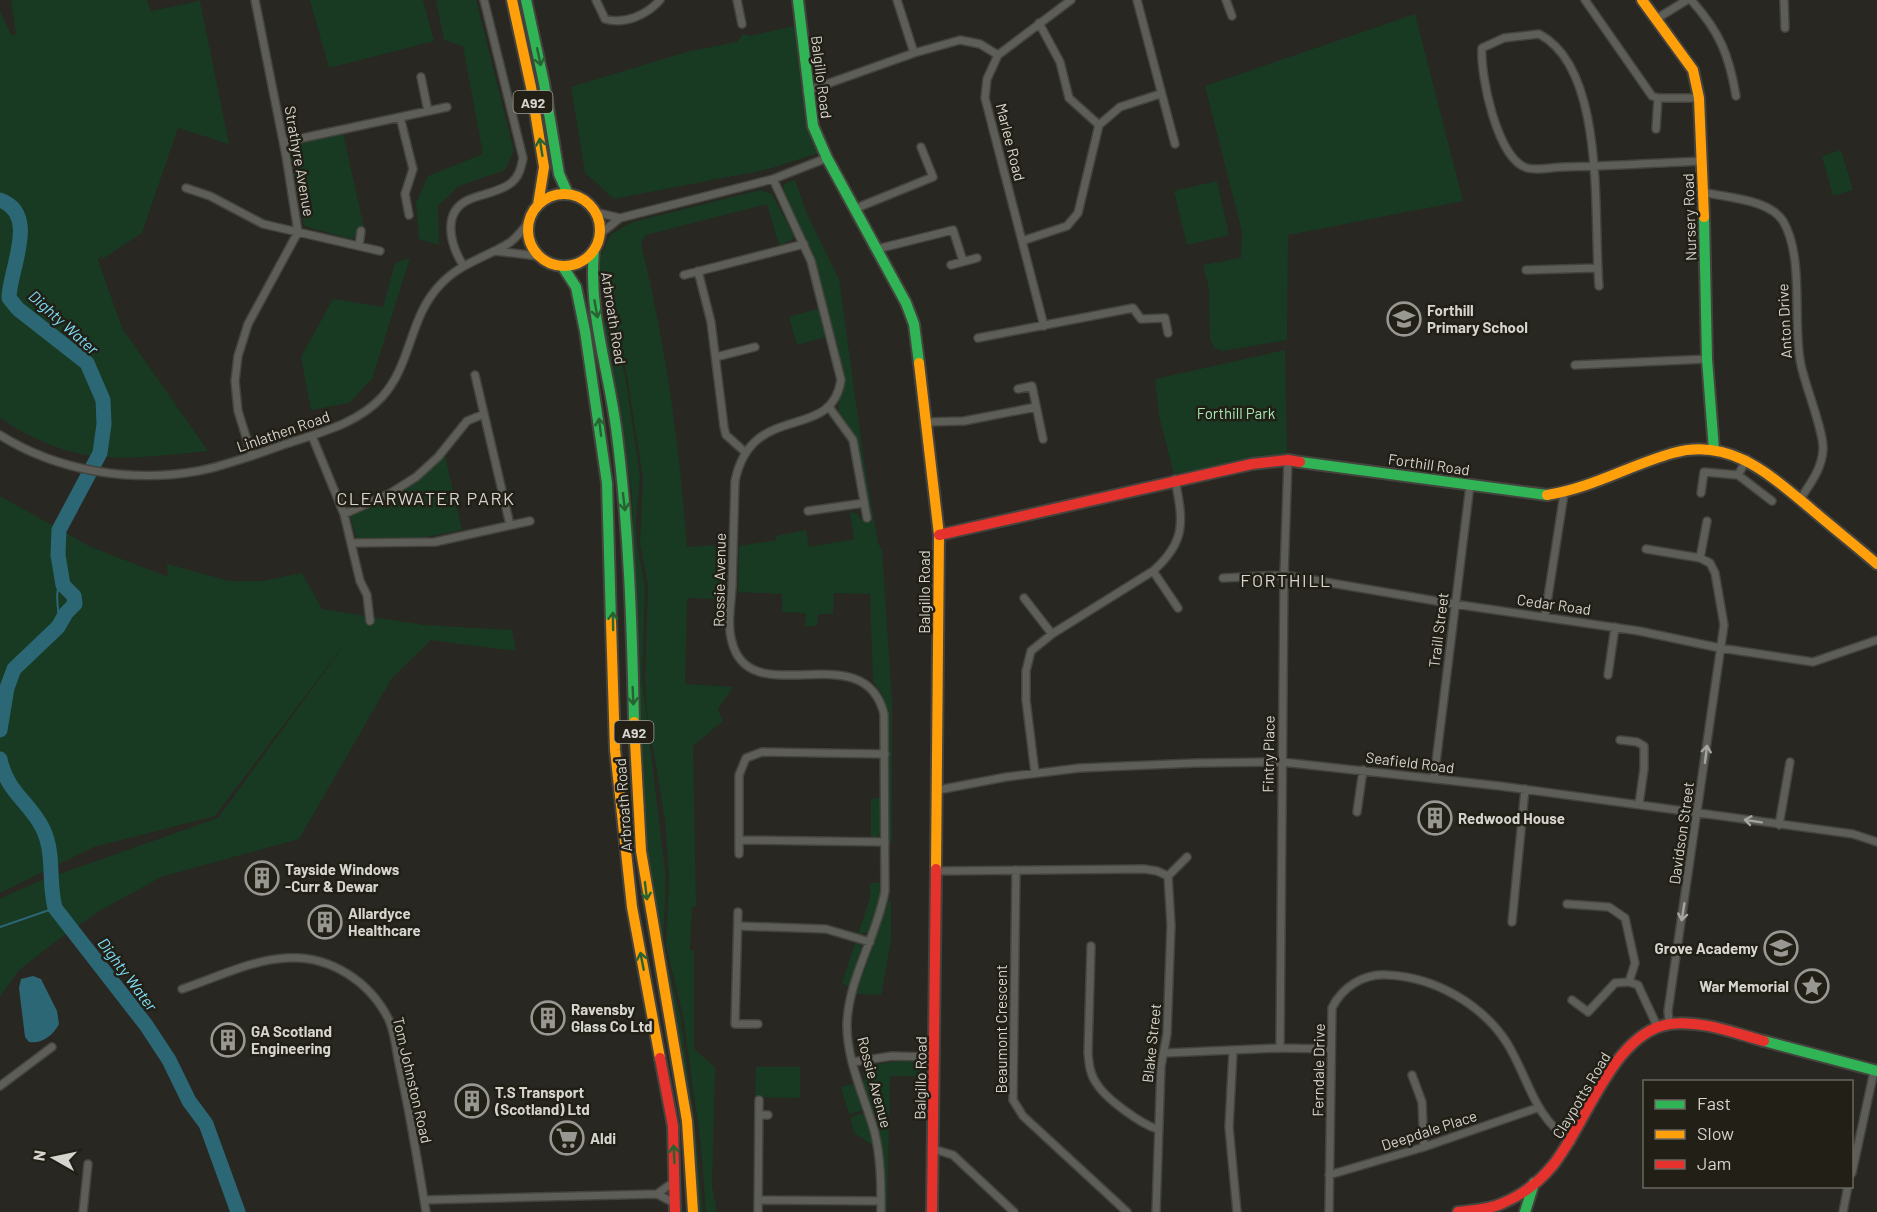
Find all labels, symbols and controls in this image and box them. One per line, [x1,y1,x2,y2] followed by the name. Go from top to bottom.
[808,34,836,120] street label: Balgillo Road
[534,47,545,66] one-way arrow
[514,91,552,113] road number: A92
[993,101,1029,183] street label: Marlee Road
[281,104,319,218] street label: Strathyre Avenue
[535,138,546,158] one-way arrow
[1678,173,1700,261] street label: Nursery Road
[598,270,630,366] street label: Arbroath Road
[1773,283,1795,359] street label: Anton Drive
[25,286,104,359] water label: Dighty Water
[591,298,602,318] one-way arrow
[1386,301,1422,337] school or university icon: Forthill Primary School
[1427,301,1528,336] place label: Forthill Primary School
[1197,404,1276,422] park label: Forthill Park
[234,407,332,455] street label: Linlathen Road
[595,417,606,437] one-way arrow
[1387,449,1471,479] street label: Forthill Road
[336,487,516,509] district label: CLEARWATER PARK
[619,491,630,511] one-way arrow
[709,533,729,627] street label: Rossie Avenue
[915,550,933,634] street label: Balgillo Road
[1240,569,1332,591] district label: FORTHILL
[1516,590,1592,618] street label: Cedar Road
[1424,591,1452,669] street label: Traill Street
[607,612,619,632] one-way arrow
[628,686,639,706] one-way arrow
[1258,715,1278,793] street label: Fintry Place
[614,721,654,743] road number: A92
[1701,745,1712,765] one-way arrow
[1365,748,1455,776] street label: Seafield Road
[611,758,635,852] street label: Arbroath Road
[1665,781,1697,885] street label: Davidson Street
[1417,800,1453,836] building icon: Redwood House
[1458,809,1565,827] place label: Redwood House
[1744,815,1763,826] one-way arrow
[244,860,280,896] building icon: Tayside Windows -Curr & Dewar
[285,860,400,895] place label: Tayside Windows -Curr & Dewar
[641,880,652,900] one-way arrow
[1678,901,1689,921] one-way arrow
[307,904,343,940] building icon: Allardyce Healthcare
[348,904,421,939] place label: Allardyce Healthcare
[1763,930,1799,966] school or university icon: Grove Academy
[94,934,163,1015] water label: Dighty Water
[1655,939,1758,957] place label: Grove Academy
[636,952,647,972] one-way arrow
[992,965,1010,1093] street label: Beaumont Crescent
[1794,968,1830,1004] place icon: War Memorial
[1699,977,1789,995] place label: War Memorial
[530,1000,566,1036] building icon: Ravensby Glass Co Ltd
[571,1000,653,1035] place label: Ravensby Glass Co Ltd
[1138,1002,1164,1084] street label: Blake Street
[390,1015,436,1145] street label: Tom Johnston Road
[210,1022,246,1058] building icon: GA Scotland Engineering
[251,1022,332,1057] place label: GA Scotland Engineering
[1308,1023,1328,1117] street label: Ferndale Drive
[854,1034,896,1130] street label: Rossie Avenue
[910,1036,930,1120] street label: Balgillo Road
[1548,1049,1614,1141] street label: Claypotts Road
[1643,1080,1853,1188] legend
[454,1083,490,1119] building icon: T.S Transport (Scotland) Ltd
[494,1083,590,1118] place label: T.S Transport (Scotland) Ltd
[1697,1092,1731,1114] text: Fast
[1379,1106,1479,1154] street label: Deepdale Place
[549,1120,585,1156] supermarket icon: Aldi
[1697,1122,1734,1144] text: Slow
[24,1128,84,1188] north arrow
[590,1129,616,1147] place label: Aldi
[669,1144,680,1164] one-way arrow
[28,1149,49,1162] text: N
[1697,1152,1731,1174] text: Jam

